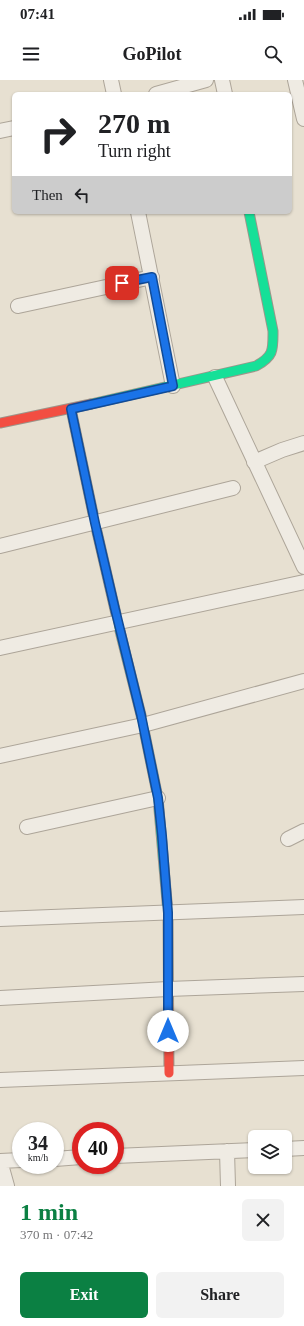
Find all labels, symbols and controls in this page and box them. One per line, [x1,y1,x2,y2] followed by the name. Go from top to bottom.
[20,6,55,22] text: 07:41
[20,43,42,65] icon: menu
[262,43,284,65] icon: search
[123,44,182,64] text: GoPilot
[32,108,84,160] icon: right
[98,108,170,139] text: 270 m
[98,141,171,161] text: Turn right
[71,184,93,206] icon: left
[32,187,63,203] text: Then
[105,266,139,300] pin
[111,272,133,294] icon: arrive
[147,1010,189,1052] position arrow
[72,1122,124,1174] speed limit sign: 40
[248,1130,292,1174] map controls
[248,1130,292,1174] button: layers
[28,1132,48,1154] text: 34
[28,1152,48,1163] text: km/h
[20,1199,78,1225] text: 1 min
[242,1199,284,1241] button: close
[20,1227,93,1242] text: 370 m · 07:42
[20,1272,148,1318] button: Exit
[156,1272,284,1318] button: Share

